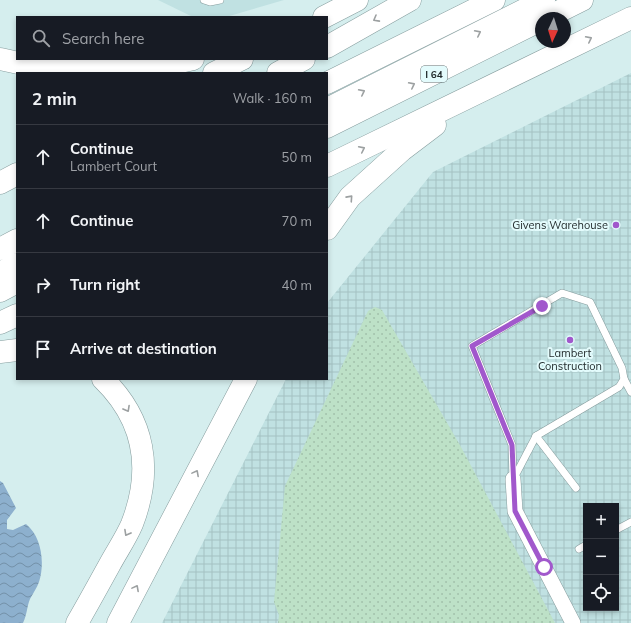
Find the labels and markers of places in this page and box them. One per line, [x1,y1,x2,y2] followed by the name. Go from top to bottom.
[512,218,608,232] place label: Givens Warehouse
[611,220,621,230] marker: Givens Warehouse
[565,335,575,345] marker: Lambert Construction
[538,346,602,373] place label: Lambert Construction

